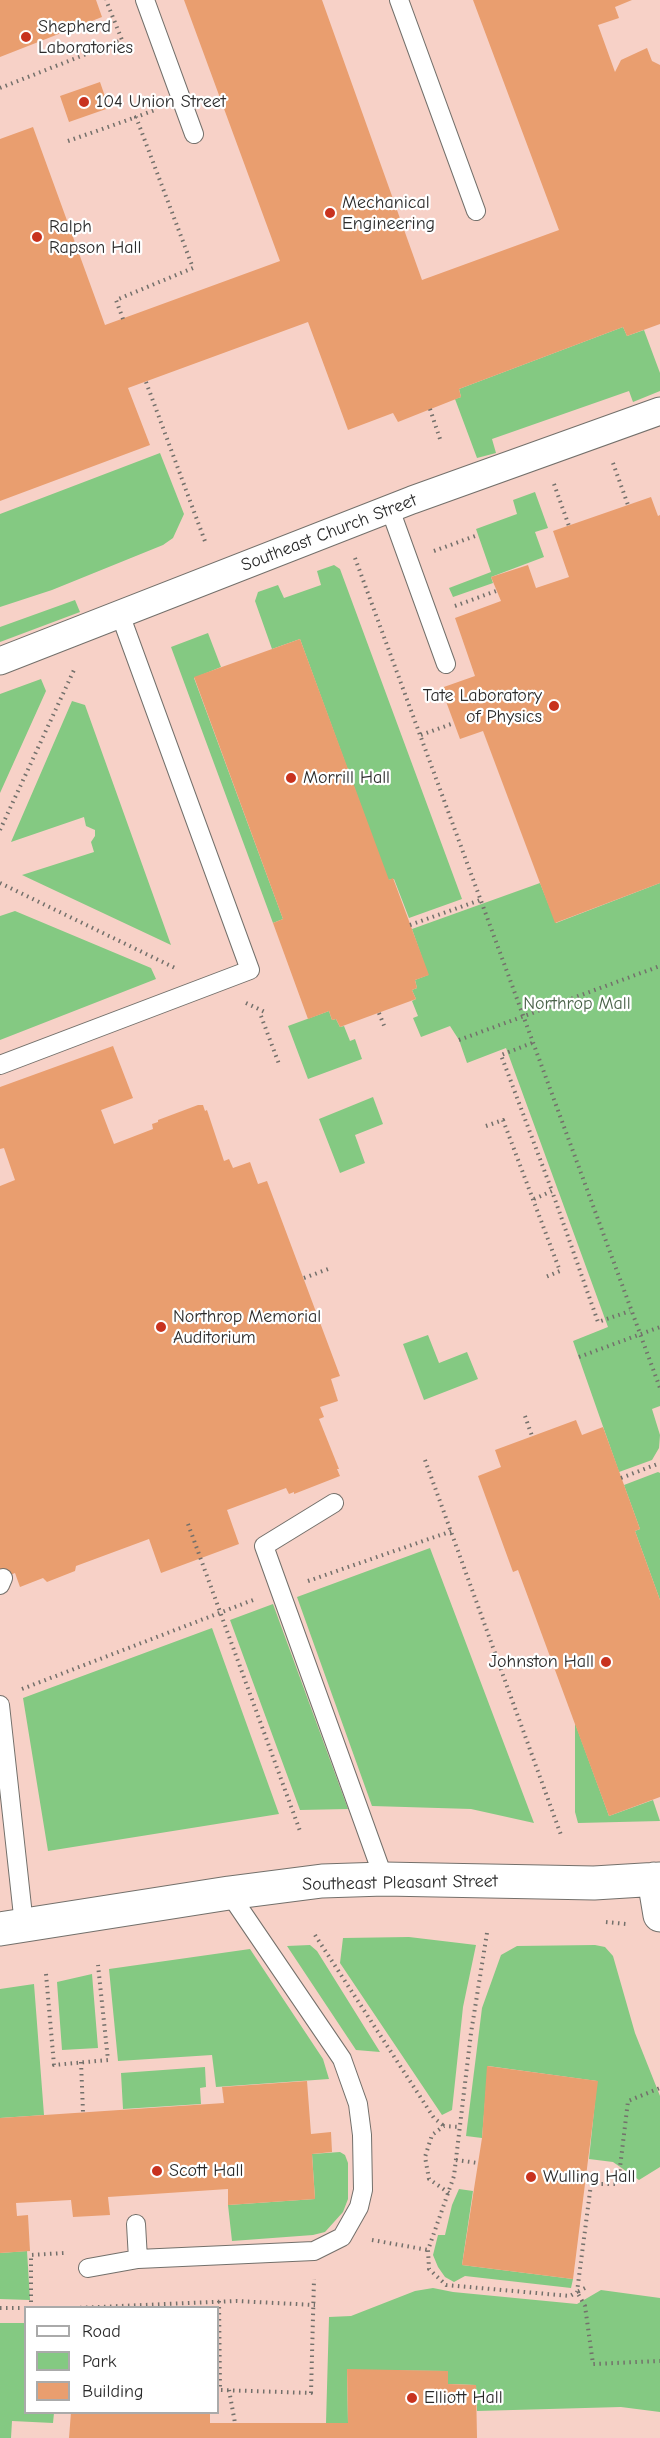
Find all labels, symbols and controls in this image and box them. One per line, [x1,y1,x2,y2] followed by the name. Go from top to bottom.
[38,16,133,58] place label: Shepherd Laboratories
[19,30,33,44] marker: Shepherd Laboratories
[96,91,226,113] place label: 104 Union Street
[77,95,91,109] marker: 104 Union Street
[342,192,435,234] place label: Mechanical Engineering
[323,206,337,220] marker: Mechanical Engineering
[49,216,141,258] place label: Ralph Rapson Hall
[30,230,44,244] marker: Ralph Rapson Hall
[238,490,420,576] street label: Southeast Church Street
[423,685,542,728] place label: Tate Laboratory of Physics
[547,699,561,713] marker: Tate Laboratory of Physics
[303,767,390,789] place label: Morrill Hall
[284,771,298,785] marker: Morrill Hall
[523,993,631,1015] park label: Northrop Mall
[173,1306,321,1348] place label: Northrop Memorial Auditorium
[154,1320,168,1334] marker: Northrop Memorial Auditorium
[489,1651,594,1673] place label: Johnston Hall
[599,1655,613,1669] marker: Johnston Hall
[302,1870,498,1896] street label: Southeast Pleasant Street
[169,2160,243,2182] place label: Scott Hall
[150,2164,164,2178] marker: Scott Hall
[543,2166,635,2188] place label: Wulling Hall
[524,2170,538,2184] marker: Wulling Hall
[24,2306,219,2414] legend
[82,2321,121,2342] text: Road
[82,2351,116,2372] text: Park
[82,2381,144,2402] text: Building
[424,2387,503,2409] place label: Elliott Hall
[405,2391,419,2405] marker: Elliott Hall

